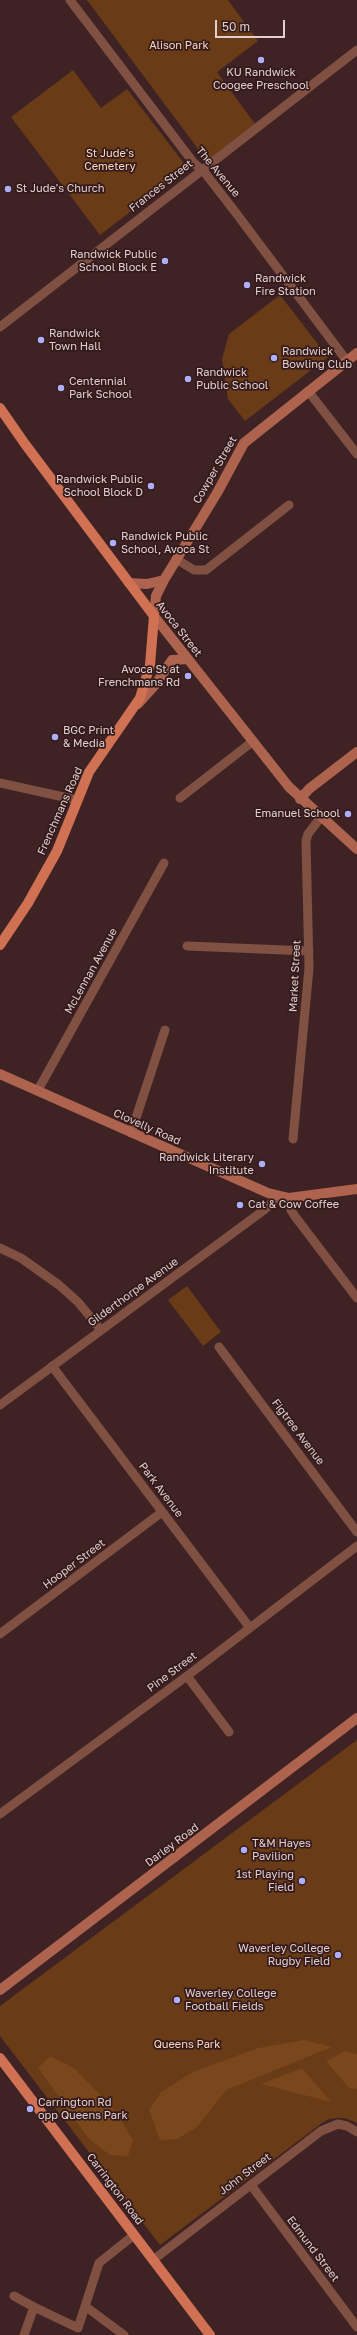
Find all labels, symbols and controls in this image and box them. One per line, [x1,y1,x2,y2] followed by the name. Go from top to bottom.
[217,12,287,38] scale bar
[222,19,250,34] text: 50 m
[149,39,209,53] park label: Alison Park
[256,55,266,65] marker: KU Randwick Coogee Preschool
[213,66,309,92] place label: KU Randwick Coogee Preschool
[193,144,243,200] street label: The Avenue
[84,147,136,173] park label: St Jude's Cemetery
[127,157,195,215] street label: Frances Street
[16,182,105,196] place label: St Jude's Church
[3,184,13,194] marker: St Jude's Church
[70,248,157,274] place label: Randwick Public School Block E
[160,256,170,266] marker: Randwick Public School Block E
[255,272,316,298] place label: Randwick Fire Station
[242,280,252,290] marker: Randwick Fire Station
[49,327,101,353] place label: Randwick Town Hall
[36,335,46,345] marker: Randwick Town Hall
[282,345,352,371] place label: Randwick Bowling Club
[269,353,279,363] marker: Randwick Bowling Club
[196,366,268,392] place label: Randwick Public School
[183,374,193,384] marker: Randwick Public School
[69,375,132,401] place label: Centennial Park School
[56,383,66,393] marker: Centennial Park School
[190,434,240,506] street label: Cowper Street
[56,473,143,499] place label: Randwick Public School Block D
[146,481,156,491] marker: Randwick Public School Block D
[121,530,210,556] place label: Randwick Public School, Avoca St
[108,538,118,548] marker: Randwick Public School, Avoca St
[153,599,205,659] street label: Avoca Street
[98,663,180,689] place label: Avoca St at Frenchmans Rd
[183,671,193,681] marker: Avoca St at Frenchmans Rd
[63,724,114,750] place label: BGC Print & Media
[50,732,60,742] marker: BGC Print & Media
[35,765,85,857] street label: Frenchmans Road
[255,807,340,821] place label: Emanuel School
[343,809,353,819] marker: Emanuel School
[62,926,120,1016] street label: McLennan Avenue
[287,940,303,1012] street label: Market Street
[111,1106,183,1148] street label: Clovelly Road
[159,1151,254,1177] place label: Randwick Literary Institute
[257,1159,267,1169] marker: Randwick Literary Institute
[248,1198,339,1212] place label: Cat & Cow Coffee
[235,1200,245,1210] marker: Cat & Cow Coffee
[85,1255,181,1329] street label: Gilderthorpe Avenue
[269,1396,327,1468] street label: Figtree Avenue
[136,1460,186,1520] street label: Park Avenue
[40,1536,108,1592] street label: Hooper Street
[145,1649,199,1695] street label: Pine Street
[143,1821,201,1869] street label: Darley Road
[252,1837,311,1863] place label: T&M Hayes Pavilion
[239,1845,249,1855] marker: T&M Hayes Pavilion
[236,1868,294,1894] place label: 1st Playing Field
[297,1876,307,1886] marker: 1st Playing Field
[238,1942,330,1968] place label: Waverley College Rugby Field
[333,1950,343,1960] marker: Waverley College Rugby Field
[185,1987,277,2013] place label: Waverley College Football Fields
[172,1995,182,2005] marker: Waverley College Football Fields
[154,2038,220,2052] park label: Queens Park
[38,2096,128,2122] place label: Carrington Rd opp Queens Park
[25,2104,35,2114] marker: Carrington Rd opp Queens Park
[216,2150,274,2198] street label: John Street
[84,2151,146,2227] street label: Carrington Road
[284,2214,342,2284] street label: Edmund Street

